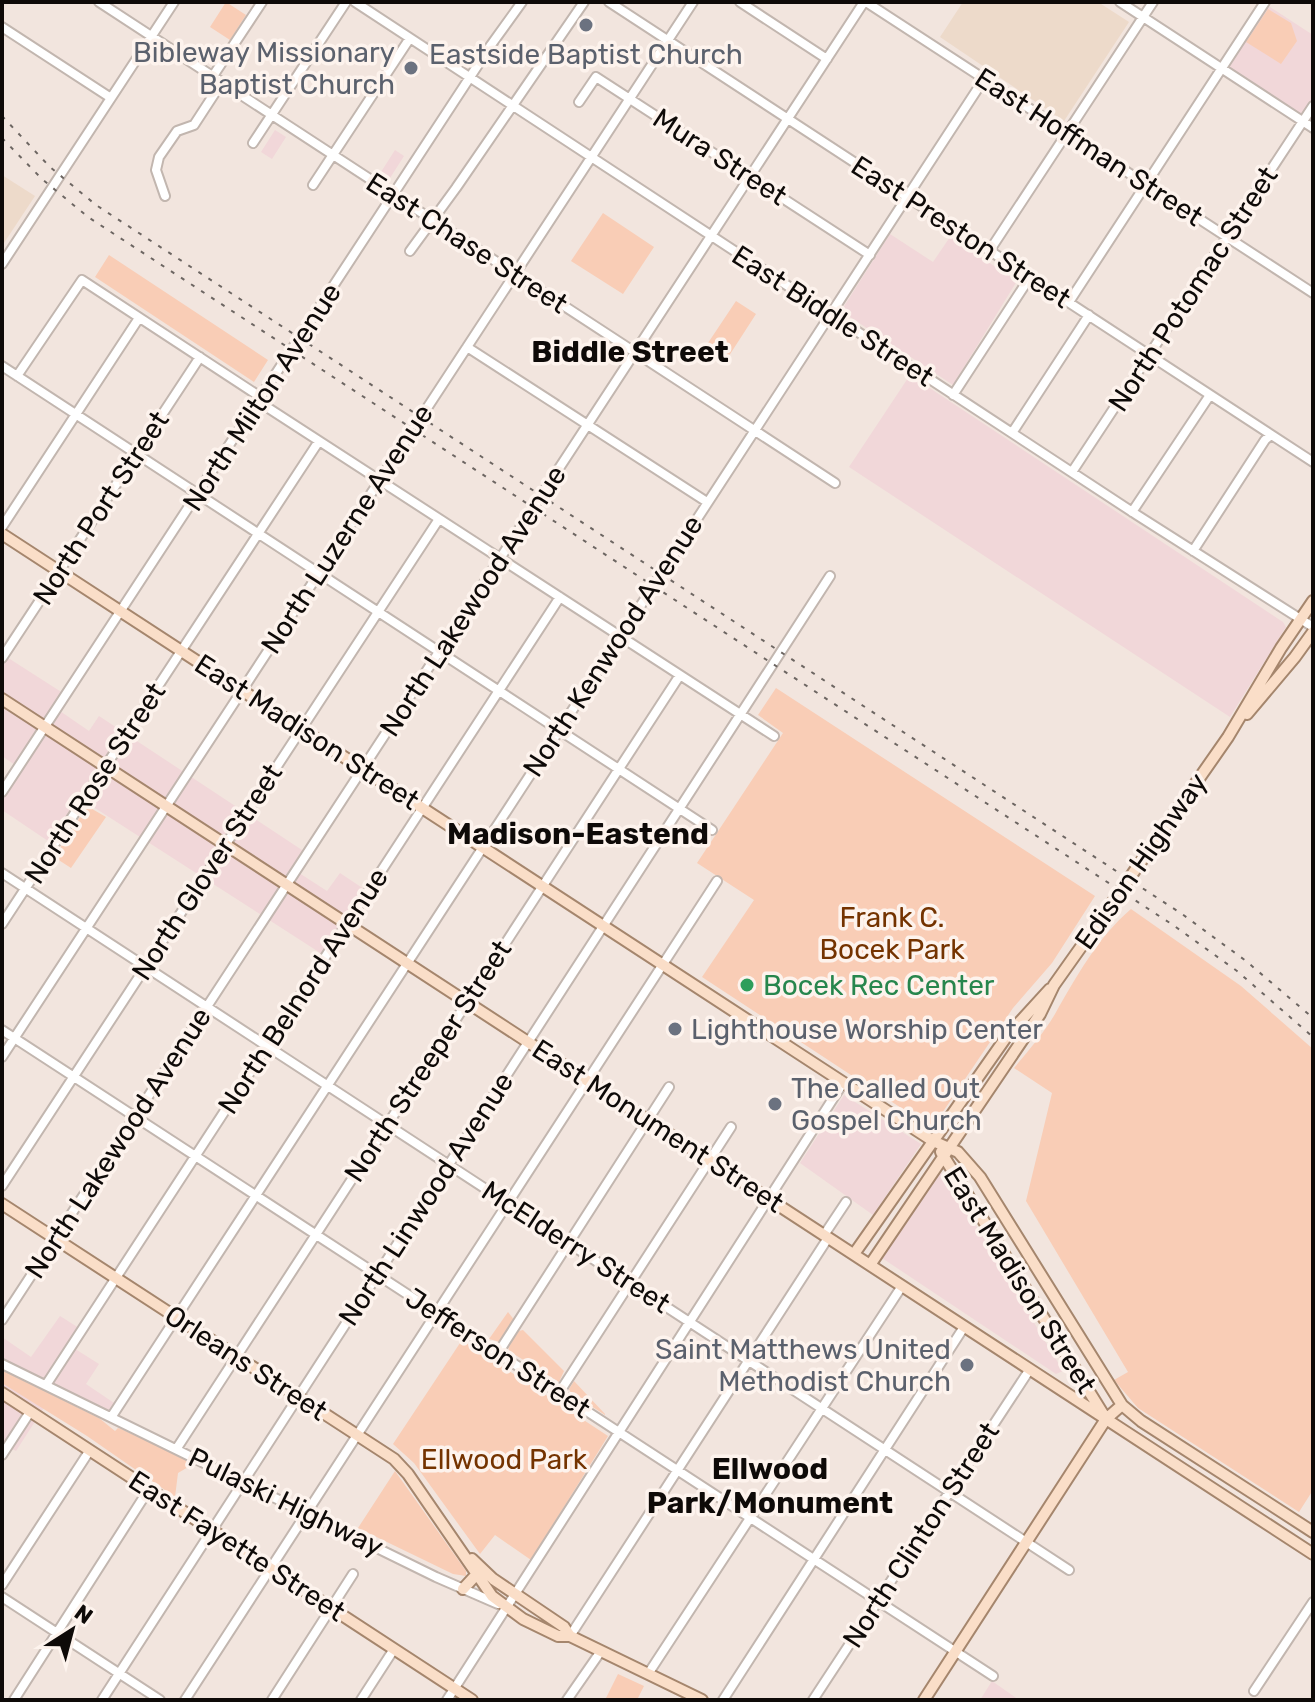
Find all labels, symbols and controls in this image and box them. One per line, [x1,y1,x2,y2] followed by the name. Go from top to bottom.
[577,16,595,34] marker: Eastside Baptist Church
[133,36,395,101] place label: Bibleway Missionary Baptist Church
[429,38,743,71] place label: Eastside Baptist Church
[402,59,420,77] marker: Bibleway Missionary Baptist Church
[969,61,1209,233] street label: East Hoffman Street
[647,102,793,212] street label: Mura Street
[845,149,1077,315] street label: East Preston Street
[1101,160,1285,418] street label: North Potomac Street
[360,166,574,320] street label: East Chase Street
[726,239,940,393] street label: East Biddle Street
[176,277,348,517] street label: North Milton Avenue
[531,334,729,370] district label: Biddle Street
[254,398,440,660] street label: North Luzerne Avenue
[26,405,176,611] street label: North Port Street
[373,459,573,743] street label: North Lakewood Avenue
[516,509,710,783] street label: North Kenwood Avenue
[189,647,425,817] street label: East Madison Street
[18,676,172,890] street label: North Rose Street
[125,758,289,986] street label: North Glover Street
[1068,767,1214,955] street label: Edison Highway
[447,816,709,852] district label: Madison-Eastend
[211,862,395,1120] street label: North Belnord Avenue
[819,901,965,966] park label: Frank C. Bocek Park
[338,934,518,1188] street label: North Streeper Street
[763,969,995,1002] place label: Bocek Rec Center
[738,976,756,994] marker: Bocek Rec Center
[18,1001,218,1285] street label: North Lakewood Avenue
[691,1013,1043,1046] place label: Lighthouse Worship Center
[666,1020,684,1038] marker: Lighthouse Worship Center
[526,1032,790,1220] street label: East Monument Street
[332,1066,520,1332] street label: North Linwood Avenue
[791,1072,982,1137] place label: The Called Out Gospel Church
[766,1095,784,1113] marker: The Called Out Gospel Church
[937,1161,1103,1399] street label: East Madison Street
[476,1174,676,1320] street label: McElderry Street
[399,1281,597,1425] street label: Jefferson Street
[159,1298,333,1428] street label: Orleans Street
[655,1333,951,1398] place label: Saint Matthews United Methodist Church
[958,1356,976,1374] marker: Saint Matthews United Methodist Church
[836,1416,1006,1654] street label: North Clinton Street
[183,1441,389,1563] street label: Pulaski Highway
[421,1443,588,1476] park label: Ellwood Park
[647,1451,893,1521] district label: Ellwood Park/Monument
[123,1464,351,1628] street label: East Fayette Street
[32,1590,112,1670] north arrow
[69,1599,98,1630] text: N

